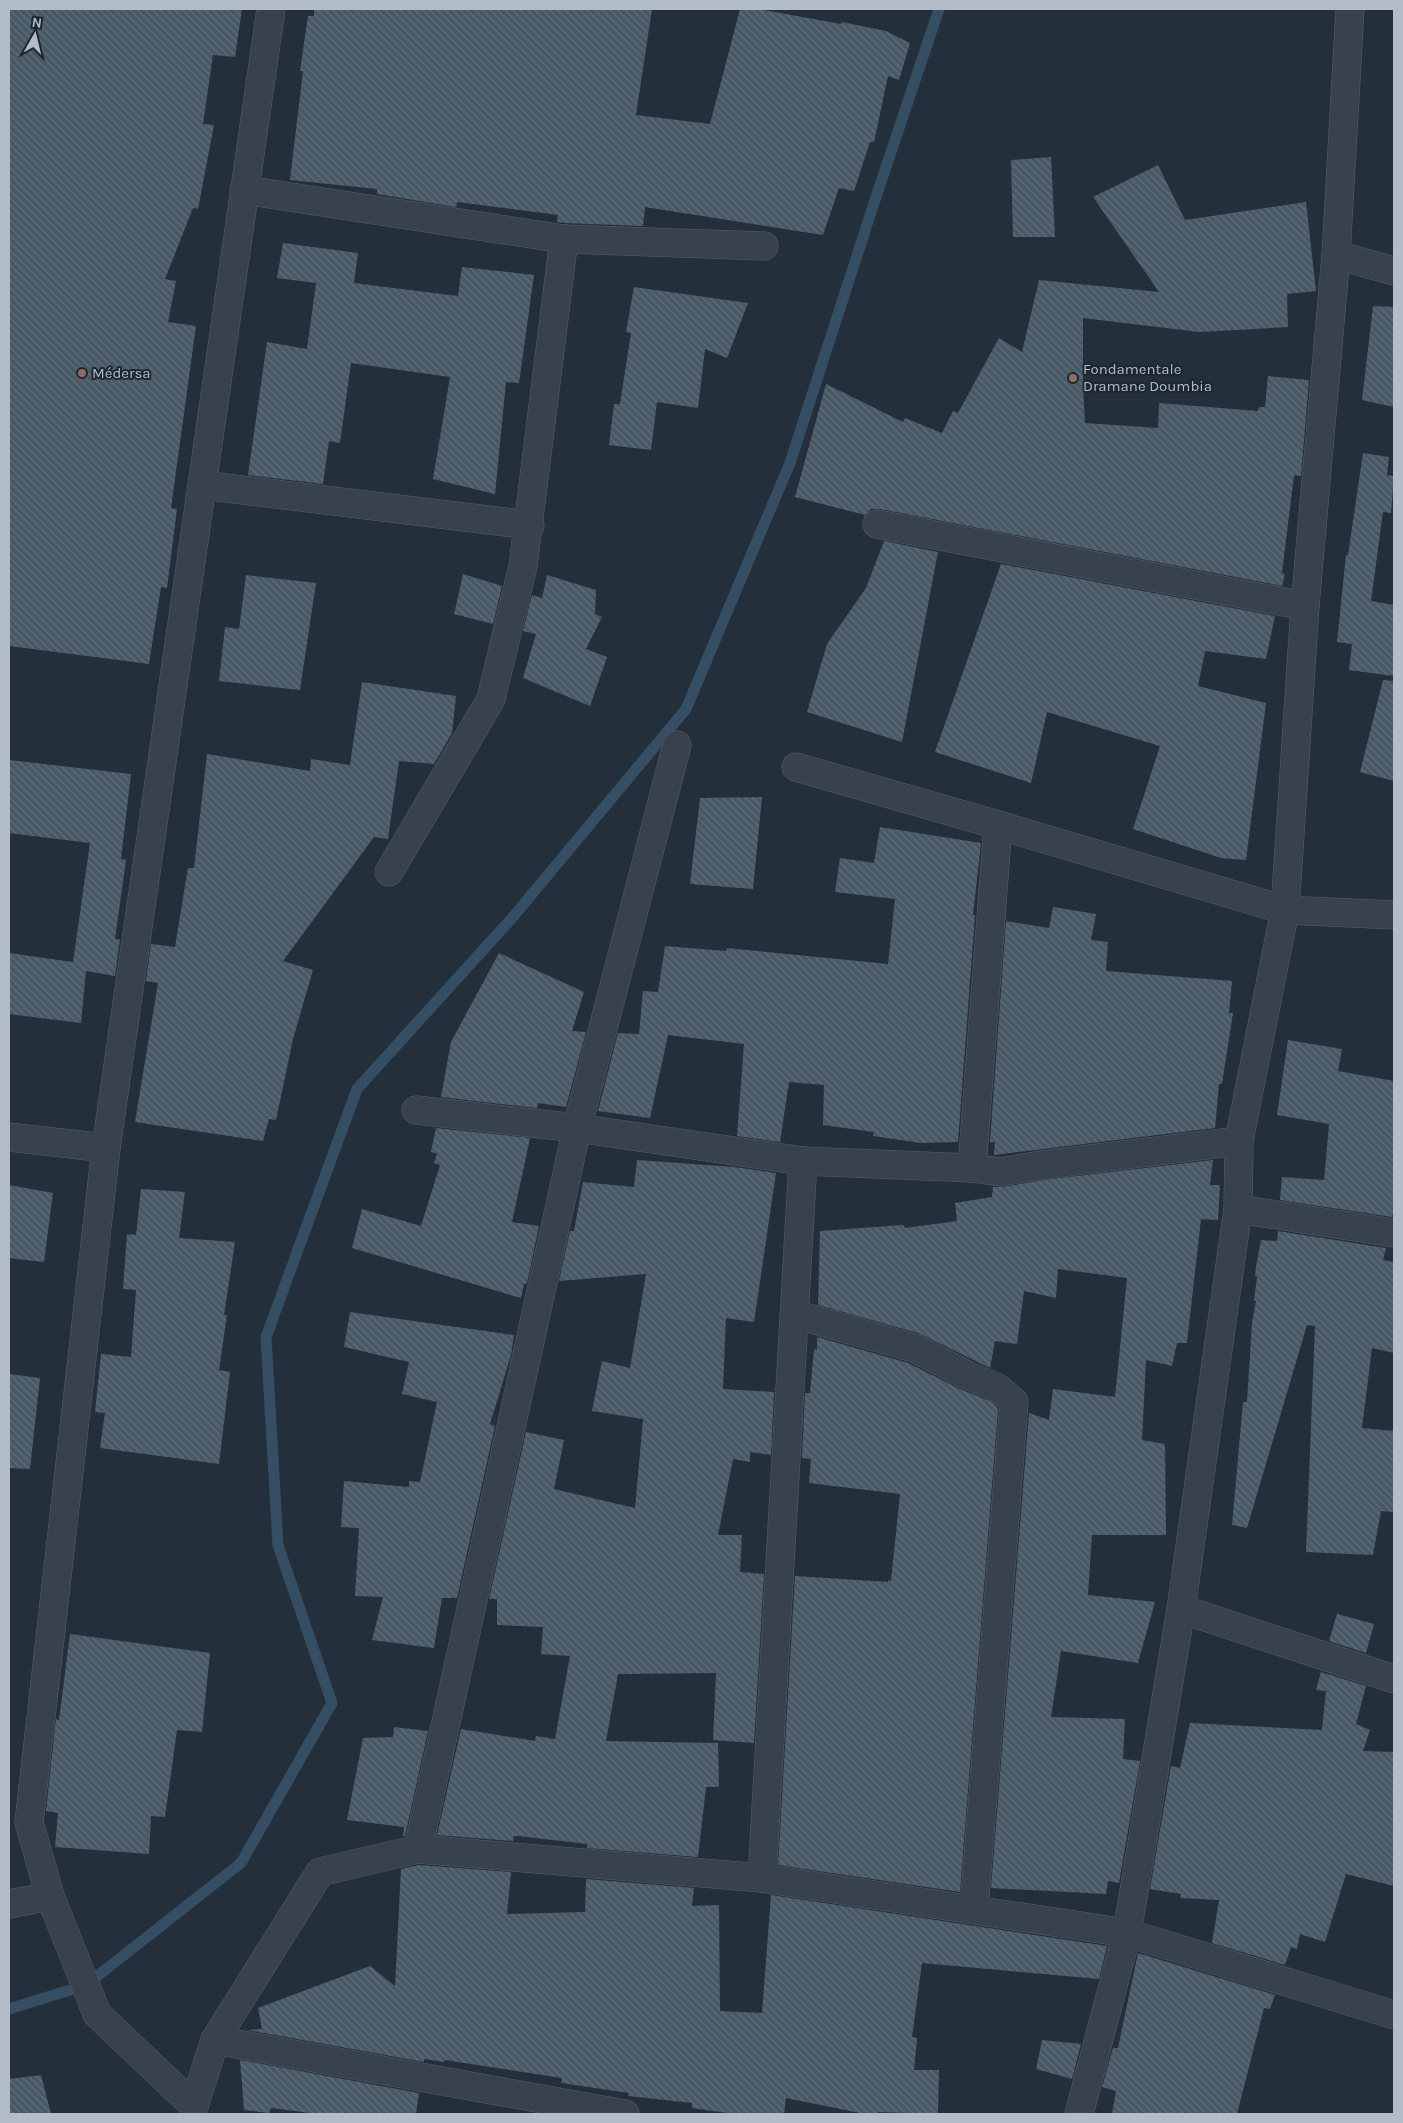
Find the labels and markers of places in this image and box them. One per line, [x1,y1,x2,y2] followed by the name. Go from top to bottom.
[1083,360,1212,395] place label: Fondamentale Dramane Doumbia
[92,364,151,382] place label: Médersa
[76,367,88,379] marker: Médersa
[1067,372,1079,384] marker: Fondamentale Dramane Doumbia

